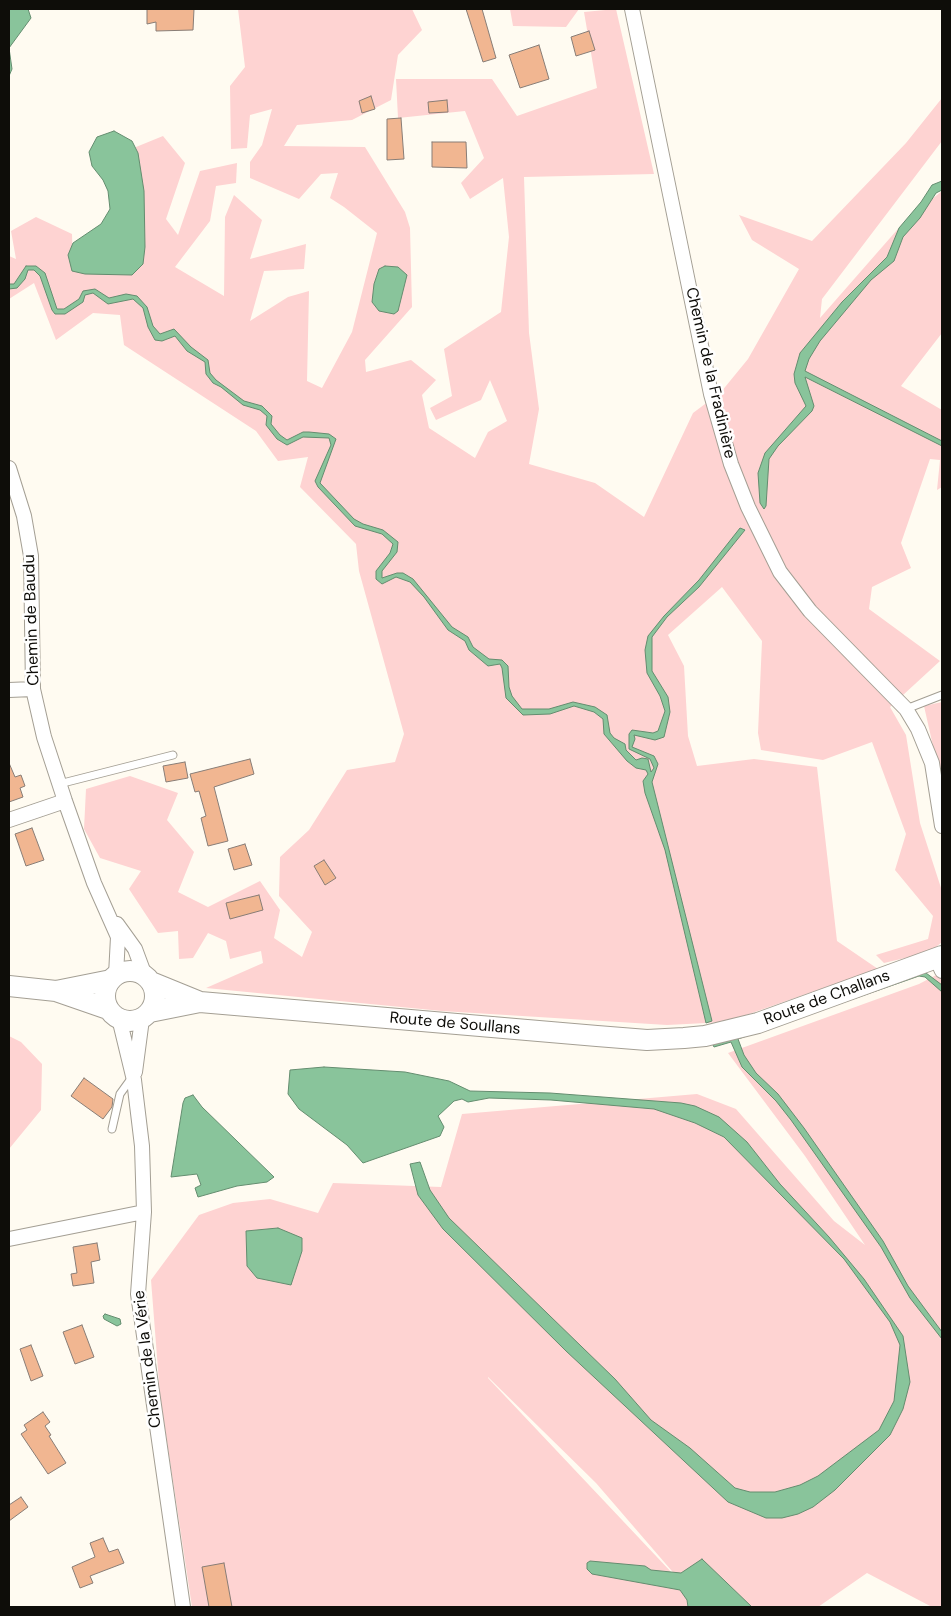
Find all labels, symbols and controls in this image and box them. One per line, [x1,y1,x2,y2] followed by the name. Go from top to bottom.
[681,286,739,460] street label: Chemin de la Fradinière
[20,554,44,686] street label: Chemin de Baudu
[761,966,893,1030] street label: Route de Challans
[389,1009,521,1039] street label: Route de Soullans
[130,1289,166,1429] street label: Chemin de la Vérie

